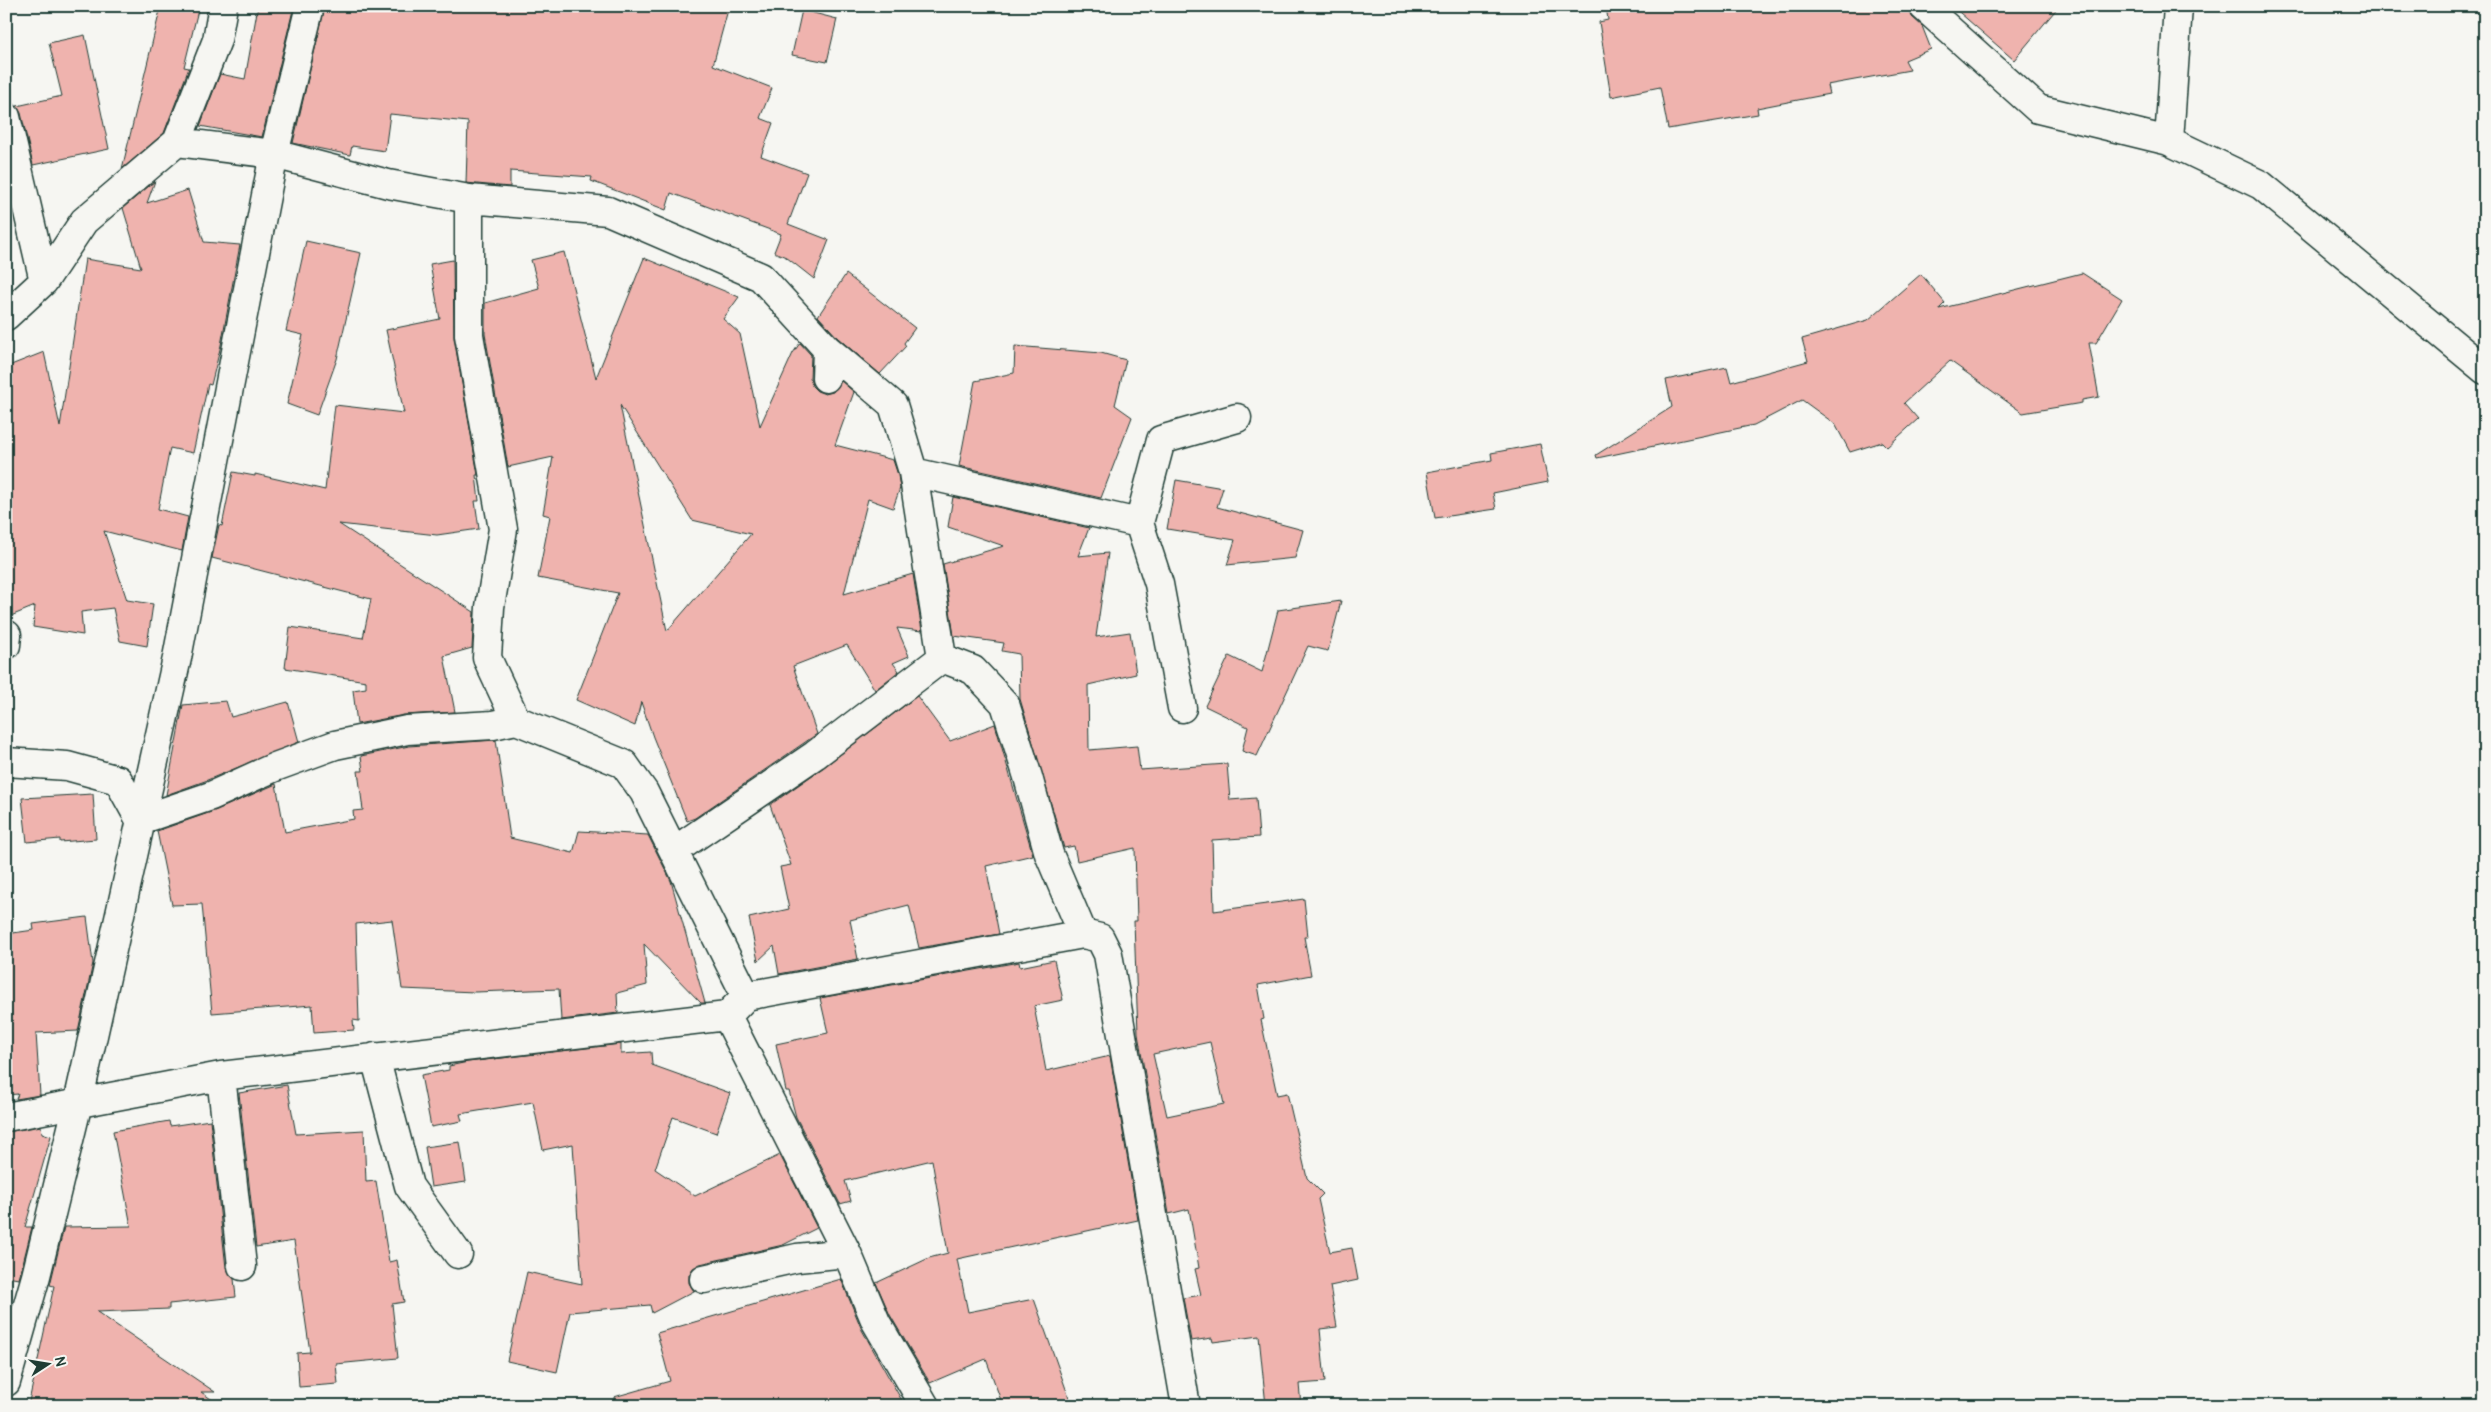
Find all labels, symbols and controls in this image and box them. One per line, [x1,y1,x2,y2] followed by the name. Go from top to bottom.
[22,1340,72,1390] north arrow
[51,1355,70,1368] text: N

